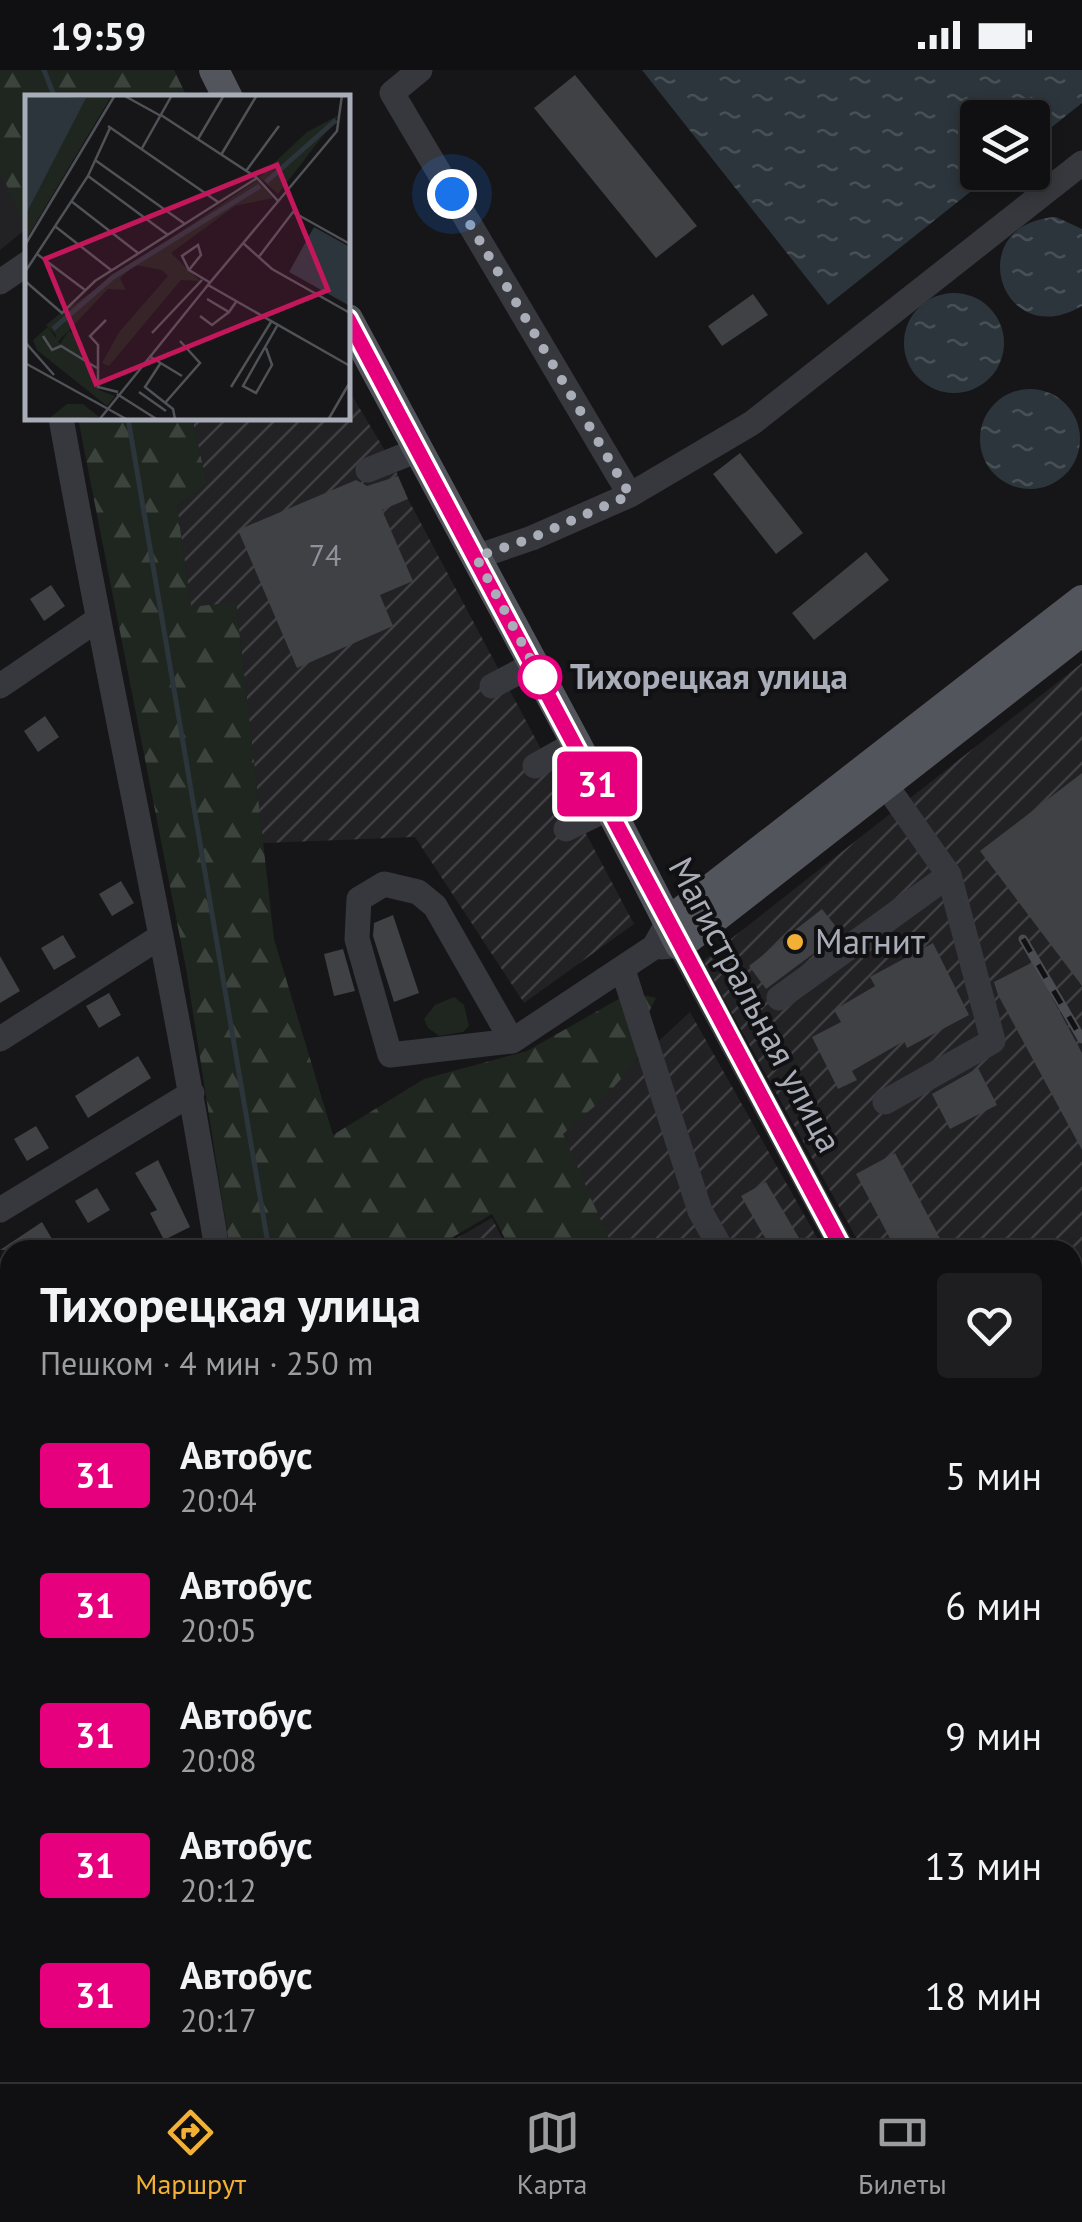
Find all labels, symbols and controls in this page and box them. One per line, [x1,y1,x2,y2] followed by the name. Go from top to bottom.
[50,11,146,60] text: 19:59
[25,95,350,420] inset map
[960,100,1050,190] map controls
[960,100,1050,190] button: layers
[427,169,477,219] your location
[309,535,341,574] house number: 74
[570,653,848,699] place label: Тихорецкая улица
[519,656,561,698] marker: Тихорецкая улица
[552,752,642,816] line badge: 31
[577,761,617,807] text: 31
[659,849,853,1160] street label: Магистральная улица
[815,918,925,964] place label: Магнит
[784,931,806,953] marker: Магнит
[40,1273,421,1335] text: Тихорецкая улица
[937,1273,1042,1378] button: heart
[40,1342,373,1384] text: Пешком · 4 мин · 250 m
[180,1430,313,1479] text: Автобус
[945,1451,1042,1500] text: 5 мин
[75,1452,115,1498] text: 31
[180,1479,257,1521] text: 20:04
[180,1560,313,1609] text: Автобус
[945,1581,1042,1630] text: 6 мин
[75,1582,115,1628] text: 31
[180,1609,257,1651] text: 20:05
[180,1690,313,1739] text: Автобус
[945,1711,1042,1760] text: 9 мин
[75,1712,115,1758] text: 31
[180,1739,257,1781] text: 20:08
[180,1820,313,1869] text: Автобус
[925,1841,1042,1890] text: 13 мин
[75,1842,115,1888] text: 31
[180,1869,257,1911] text: 20:12
[180,1950,313,1999] text: Автобус
[925,1971,1042,2020] text: 18 мин
[75,1972,115,2018] text: 31
[180,1999,257,2041] text: 20:17
[135,2105,246,2202] tab: Маршрут
[517,2105,587,2202] tab: Карта
[858,2105,947,2202] tab: Билеты

